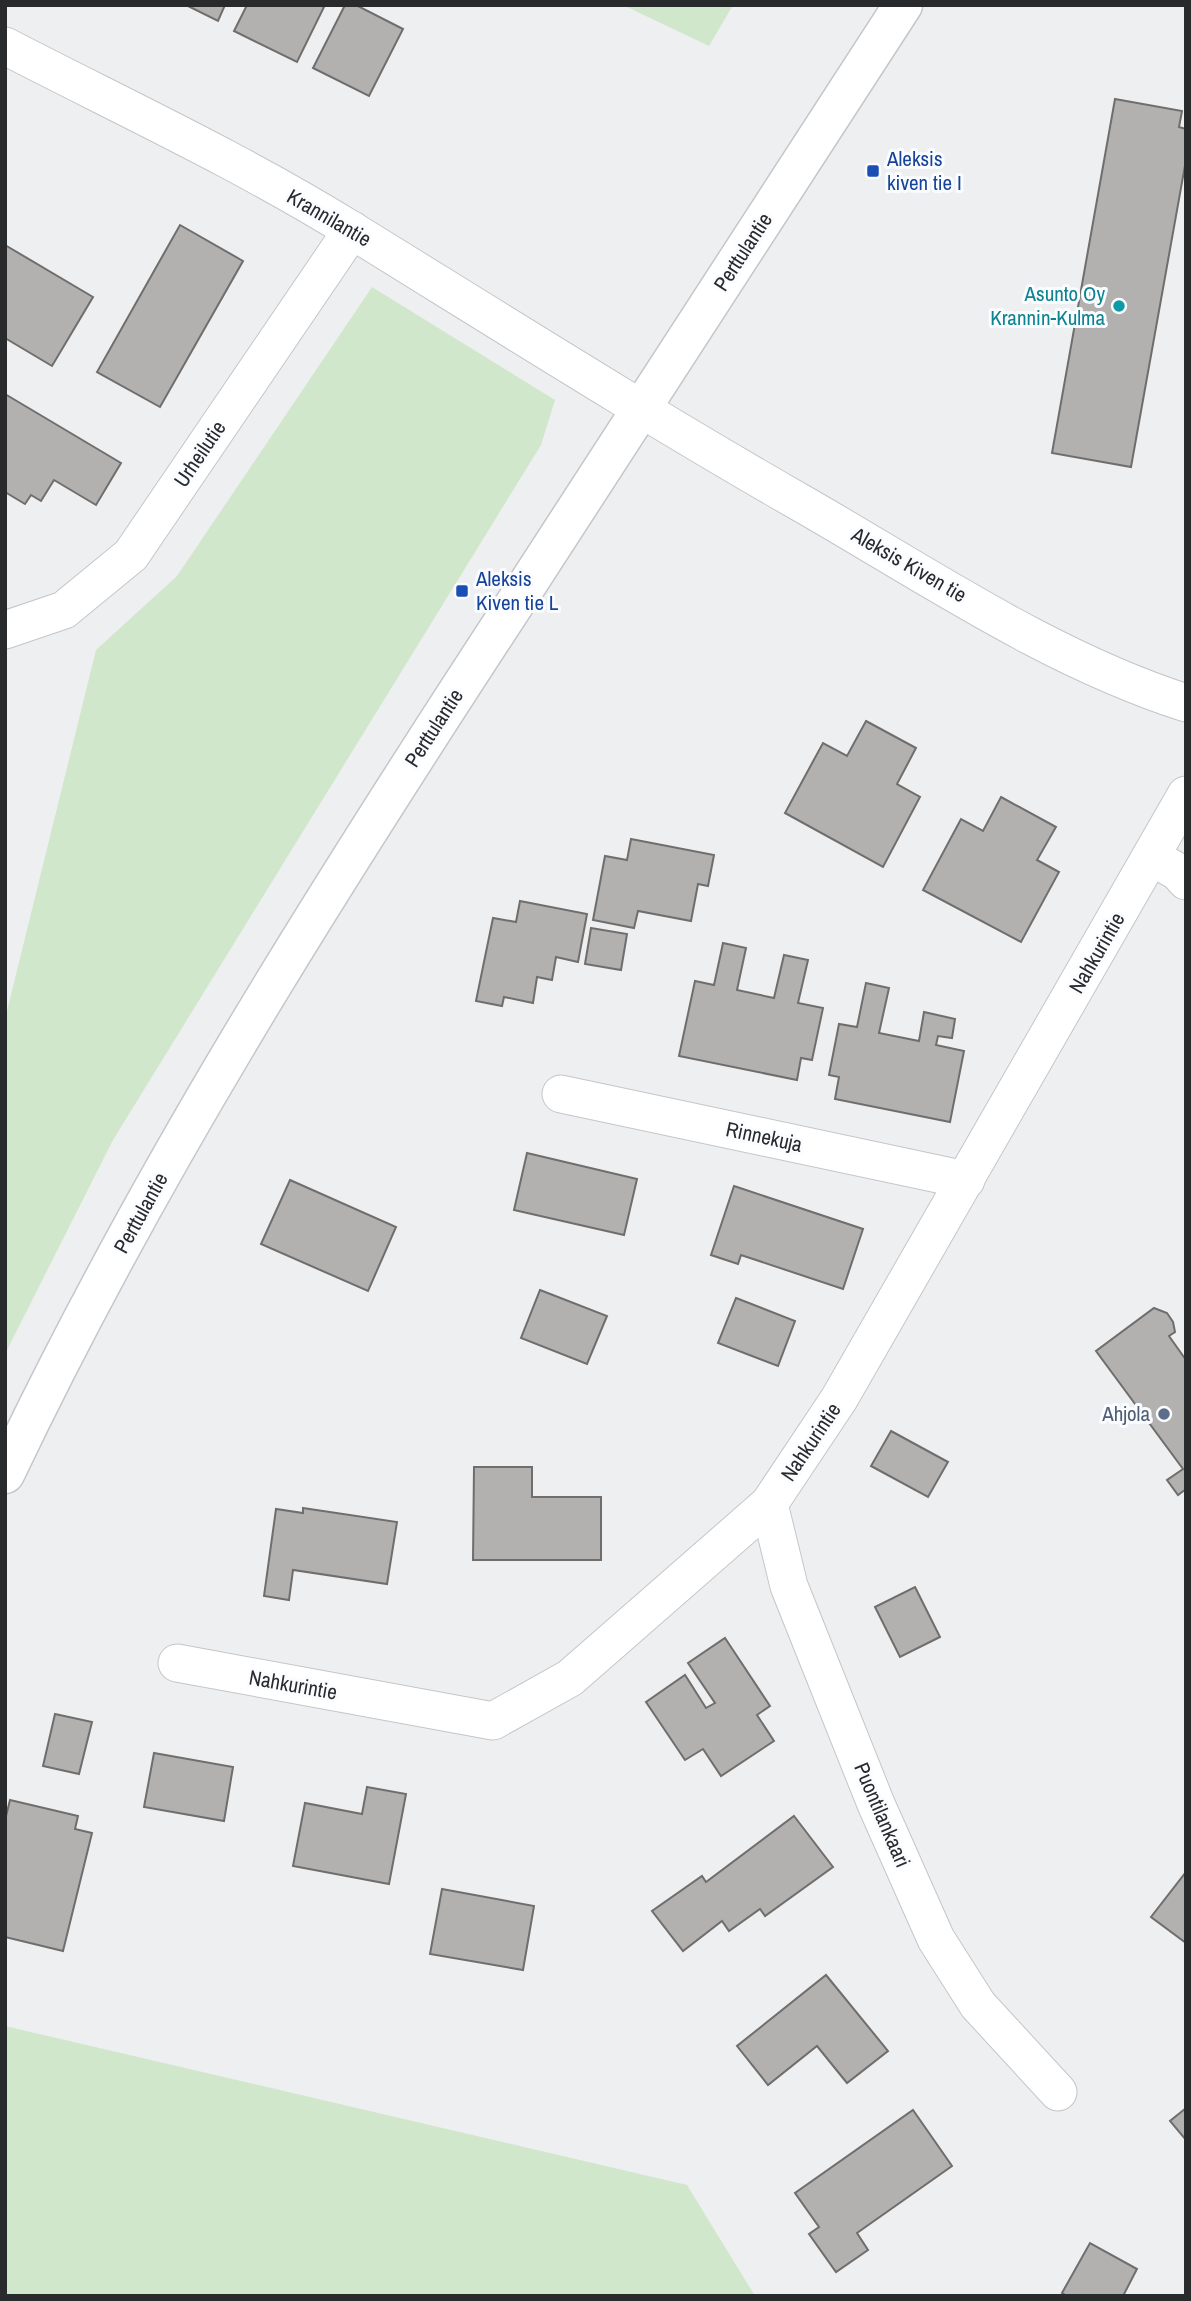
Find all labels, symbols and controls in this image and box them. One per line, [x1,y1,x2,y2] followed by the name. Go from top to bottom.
[886,144,962,197] place label: Aleksis kiven tie I
[865,163,881,179] marker: Aleksis kiven tie I
[282,182,377,253] street label: Krannilantie
[706,207,779,297] street label: Perttulantie
[990,279,1105,332] place label: Asunto Oy Krannin-Kulma
[1111,298,1127,314] marker: Asunto Oy Krannin-Kulma
[167,415,232,493] street label: Urheilutie
[846,519,972,609] street label: Aleksis Kiven tie
[475,564,559,617] place label: Aleksis Kiven tie L
[454,583,470,599] marker: Aleksis Kiven tie L
[397,683,470,773] street label: Perttulantie
[1062,907,1131,999] street label: Nahkurintie
[723,1114,805,1159] street label: Rinnekuja
[107,1167,175,1258] street label: Perttulantie
[774,1397,847,1487] street label: Nahkurintie
[1101,1399,1150,1428] place label: Ahjola
[1156,1406,1172,1422] marker: Ahjola
[247,1662,339,1707] street label: Nahkurintie
[847,1758,918,1872] street label: Puontilankaari

